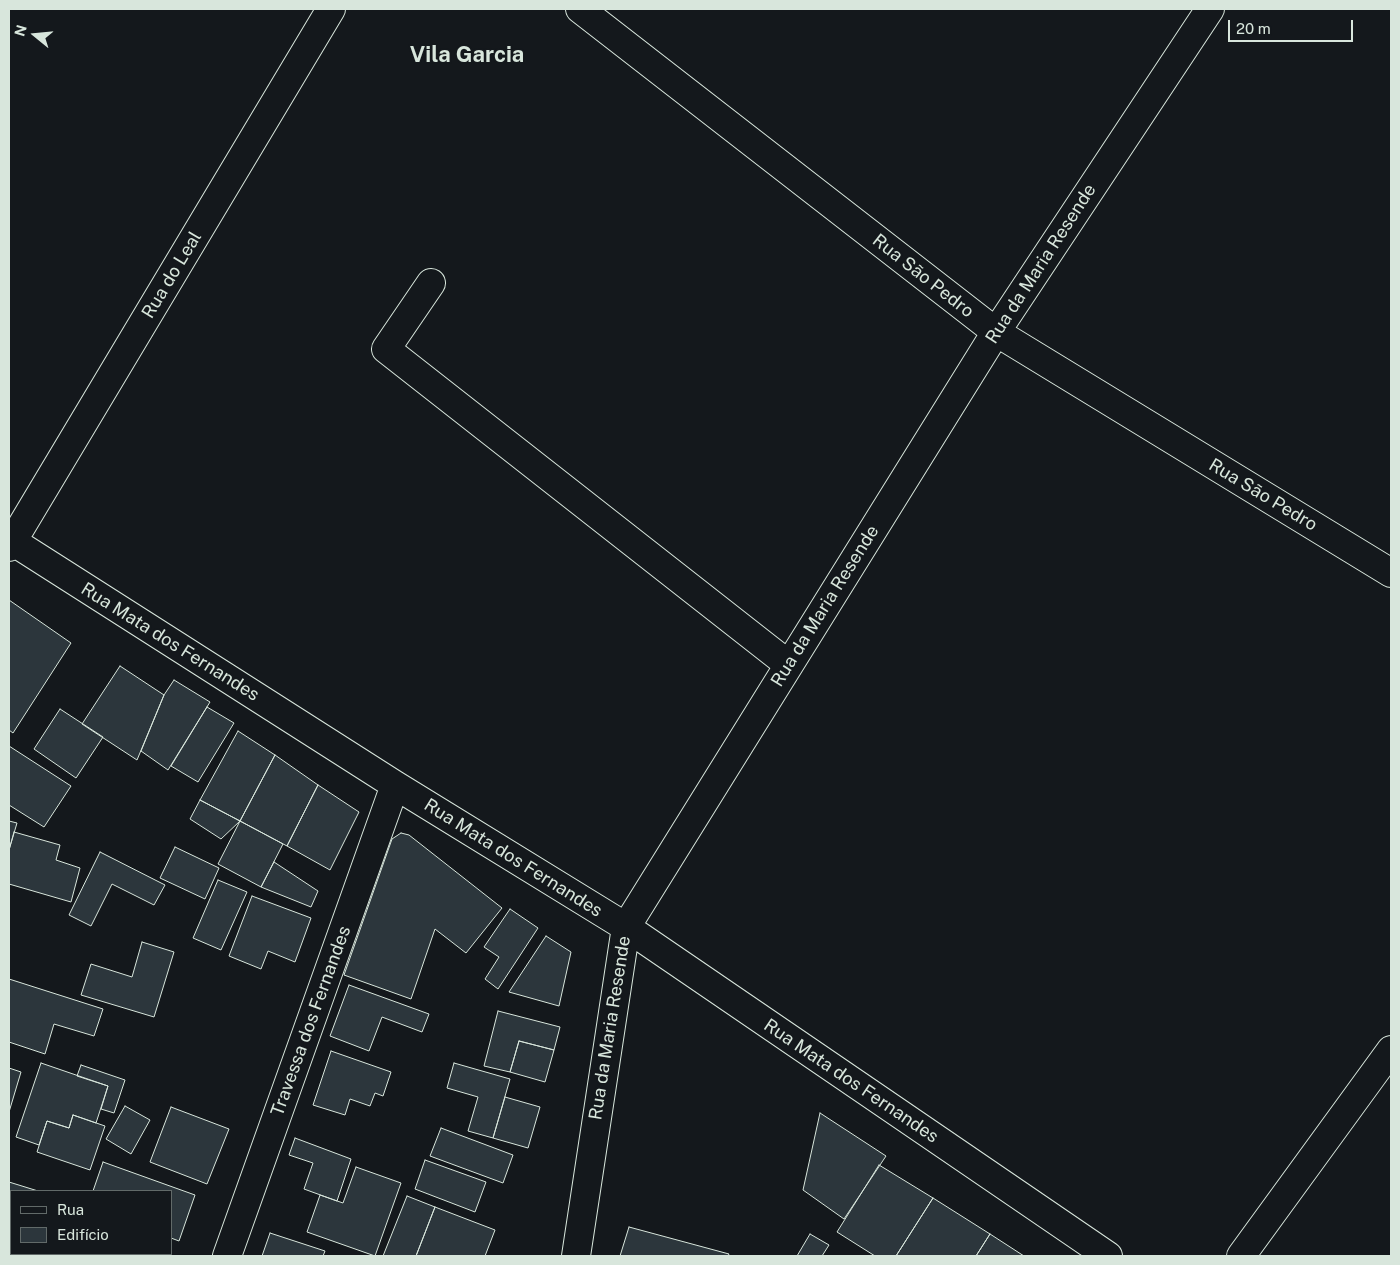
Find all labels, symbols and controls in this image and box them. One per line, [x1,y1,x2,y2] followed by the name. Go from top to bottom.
[10,10,60,60] north arrow
[1230,10,1355,42] scale bar
[1236,20,1271,37] text: 20 m
[11,23,30,38] text: N
[410,42,524,68] district label: Vila Garcia
[981,180,1101,348] street label: Rua da Maria Resende
[138,228,206,322] street label: Rua do Leal
[868,230,978,322] street label: Rua São Pedro
[1205,454,1321,536] street label: Rua São Pedro
[767,521,883,691] street label: Rua da Maria Resende
[77,578,263,706] street label: Rua Mata dos Fernandes
[420,794,606,922] street label: Rua Mata dos Fernandes
[267,923,355,1119] street label: Travessa dos Fernandes
[585,934,635,1122] street label: Rua da Maria Resende
[759,1014,943,1148] street label: Rua Mata dos Fernandes
[10,1190,172,1255] legend
[57,1201,84,1218] text: Rua
[57,1226,109,1243] text: Edifício

